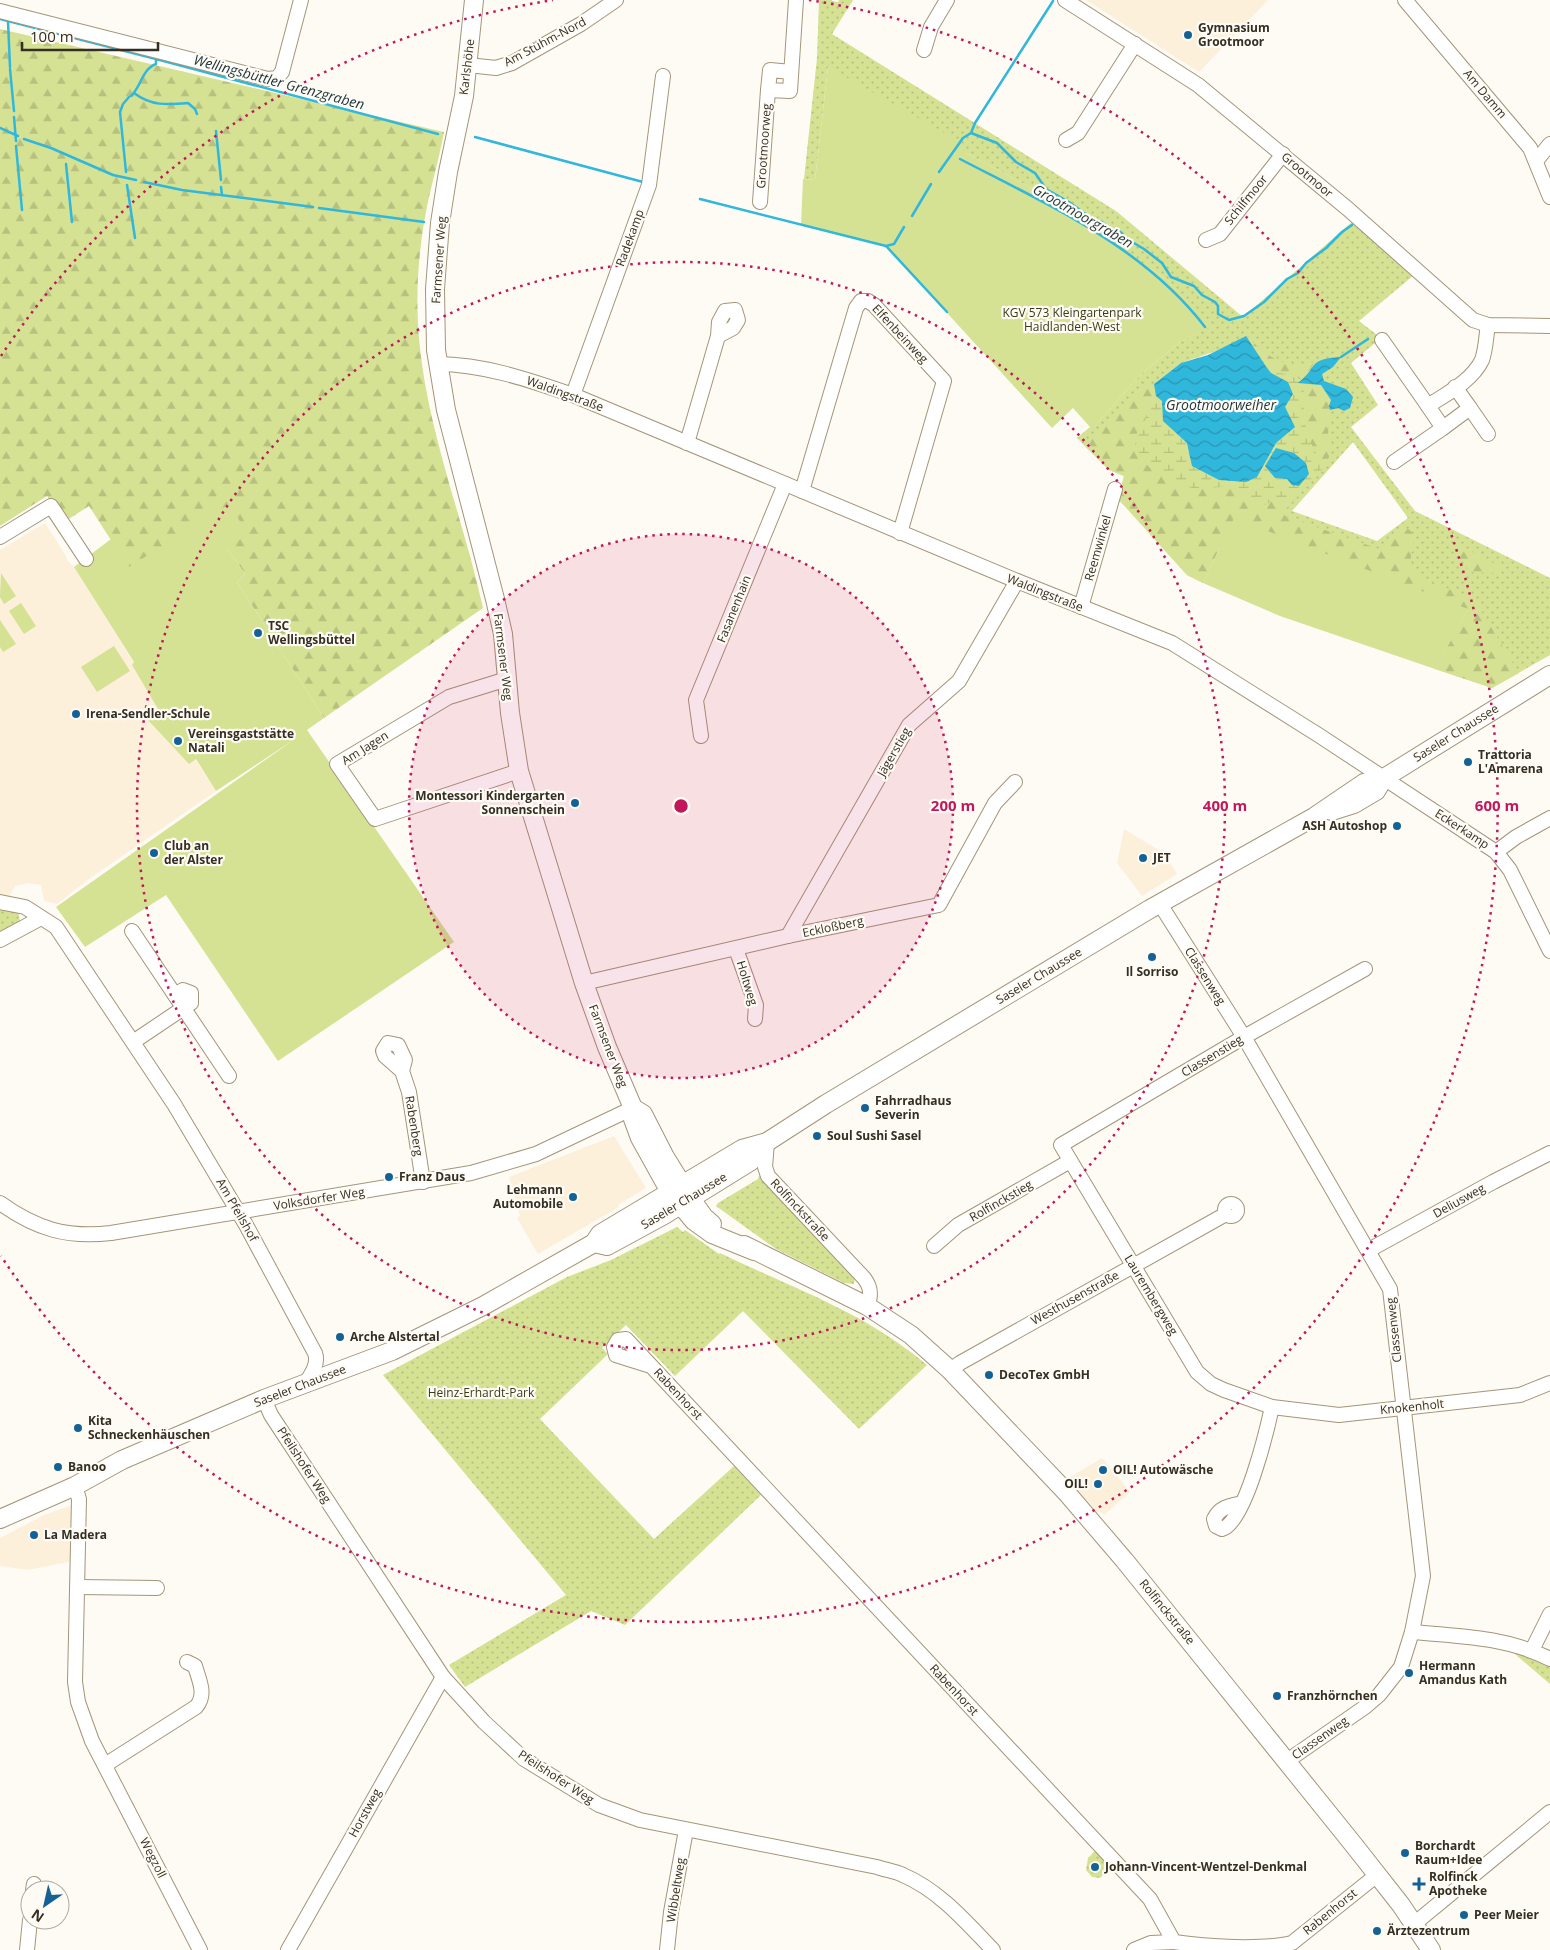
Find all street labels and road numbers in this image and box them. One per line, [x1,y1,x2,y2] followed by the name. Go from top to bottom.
[501,13,589,70] street label: Am Stühm-Nord
[455,38,478,96] street label: Karlshöhe
[1460,65,1511,122] street label: Am Damm
[752,102,775,189] street label: Grootmoorweg
[1278,148,1337,201] street label: Grootmoor
[1220,171,1271,228] street label: Schilfmoor
[611,207,648,269] street label: Radekamp
[427,215,450,304] street label: Farmsener Weg
[869,300,932,367] street label: Elfenbeinweg
[524,372,606,415] street label: Waldingstraße
[1080,513,1115,583] street label: Reemwinkel
[1005,570,1086,616] street label: Waldingstraße
[712,573,755,645] street label: Fasanenhain
[490,612,517,702] street label: Farmsener Weg
[1410,699,1502,766] street label: Saseler Chaussee
[872,724,915,780] street label: Jägerstieg
[338,727,391,769] street label: Am Jagen
[1432,805,1493,853] street label: Eckerkamp
[801,912,865,941] street label: Eckloßberg
[993,943,1085,1008] street label: Saseler Chaussee
[1181,944,1230,1008] street label: Classenweg
[733,958,762,1008] street label: Holtweg
[585,1002,632,1090] street label: Farmsener Weg
[1178,1030,1246,1081] street label: Classenstieg
[401,1094,428,1158] street label: Rabenberg
[638,1168,730,1233] street label: Saseler Chaussee
[213,1175,263,1245] street label: Am Pfeilshof
[767,1175,834,1245] street label: Rolfinckstraße
[966,1175,1036,1226] street label: Rolfinckstieg
[1430,1179,1488,1222] street label: Deliusweg
[272,1183,366,1214] street label: Volksdorfer Weg
[1121,1251,1182,1339] street label: Laurembergweg
[1028,1266,1122,1329] street label: Westhusenstraße
[1382,1296,1405,1363] street label: Classenweg
[251,1360,349,1411] street label: Saseler Chaussee
[650,1364,707,1423] street label: Rabenhorst
[1379,1395,1445,1418] street label: Knokenholt
[273,1423,336,1506] street label: Pfeilshofer Weg
[1136,1575,1199,1648] street label: Rolfinckstraße
[926,1660,983,1719] street label: Rabenhorst
[1288,1712,1352,1763] street label: Classenweg
[515,1746,598,1808] street label: Pfeilshofer Weg
[344,1785,385,1840] street label: Horstweg
[136,1835,171,1881] street label: Wegzoll
[662,1856,689,1924] street label: Wibbeltweg
[1299,1885,1360,1939] street label: Rabenhorst

